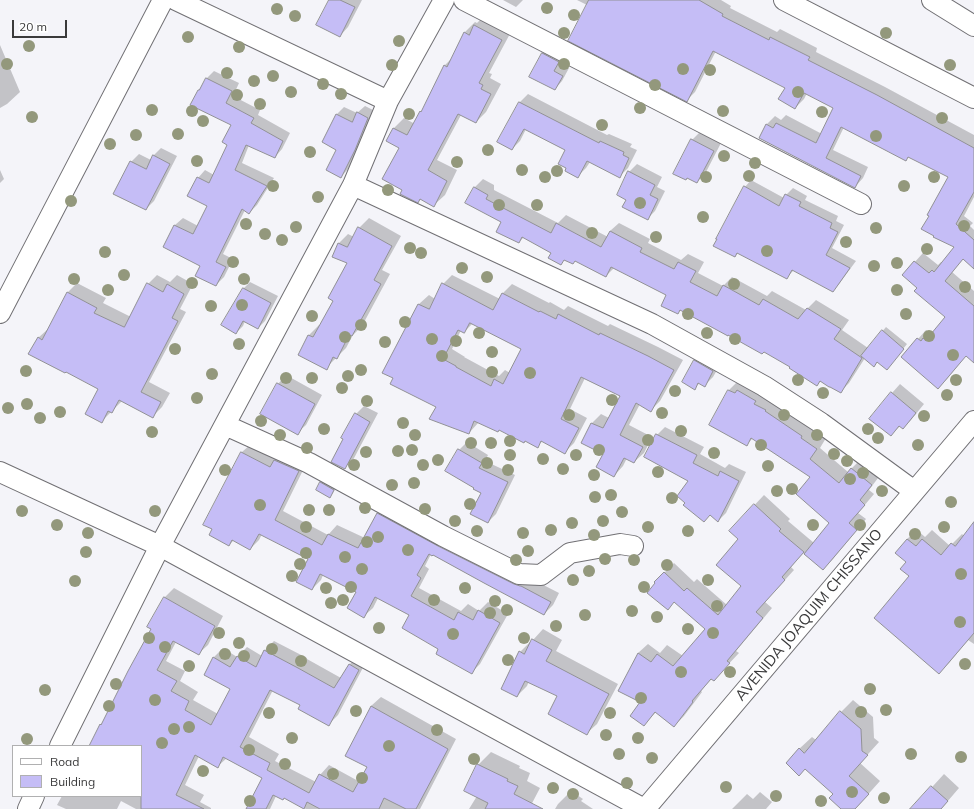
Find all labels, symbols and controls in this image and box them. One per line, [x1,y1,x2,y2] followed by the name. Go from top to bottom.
[14,12,69,38] scale bar
[19,19,47,34] text: 20 m
[732,525,886,705] street label: AVENIDA JOAQUIM CHISSANO
[12,745,142,797] legend
[50,754,79,769] text: Road
[50,774,95,789] text: Building

